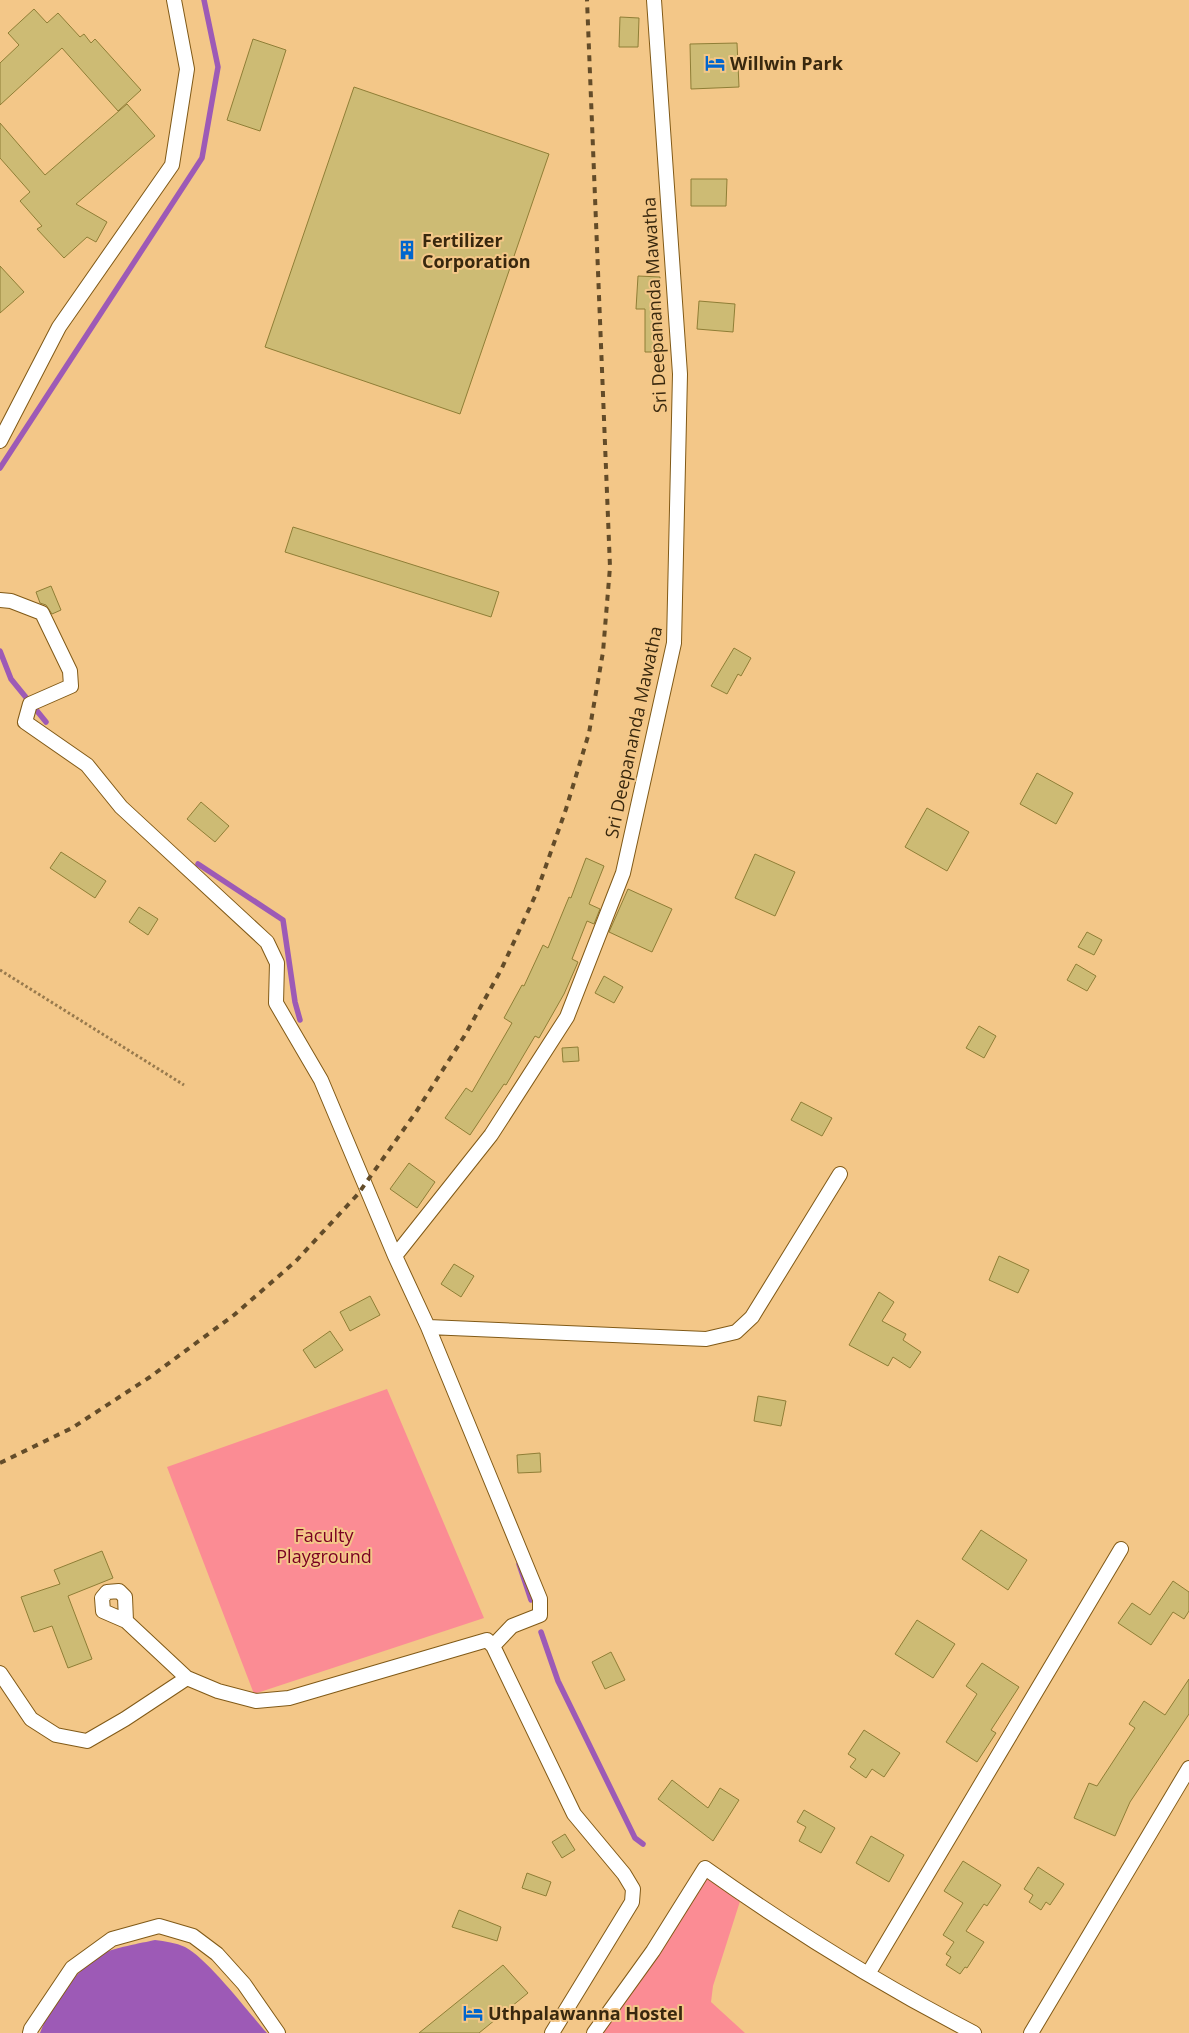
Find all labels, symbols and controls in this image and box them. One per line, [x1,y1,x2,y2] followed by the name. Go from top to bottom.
[730,51,844,75] place label: Willwin Park
[704,52,726,74] hotel icon: Willwin Park
[636,196,672,414] street label: Sri Deepananda Mawatha
[422,228,531,273] place label: Fertilizer Corporation
[396,239,418,261] building icon: Fertilizer Corporation
[599,624,667,840] street label: Sri Deepananda Mawatha
[276,1523,372,1568] park label: Faculty Playground
[488,2001,683,2025] place label: Uthpalawanna Hostel
[462,2002,484,2024] hotel icon: Uthpalawanna Hostel

